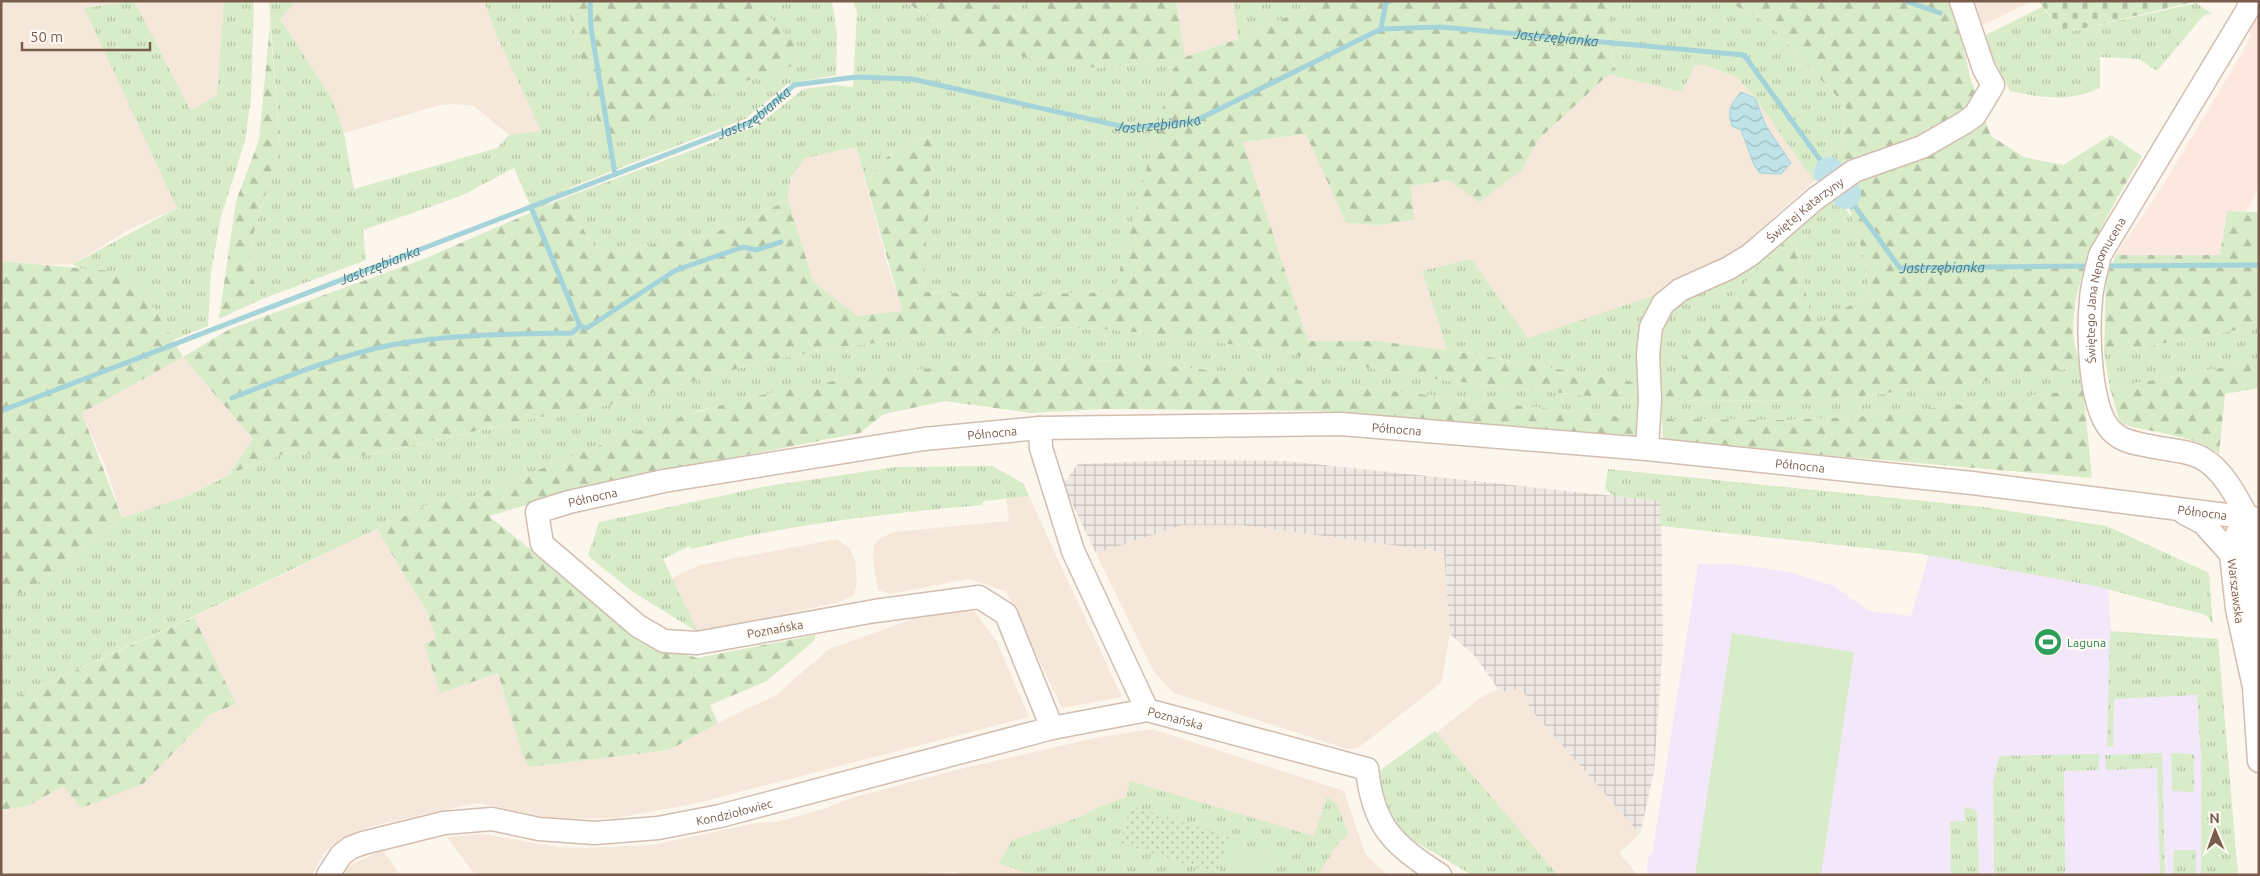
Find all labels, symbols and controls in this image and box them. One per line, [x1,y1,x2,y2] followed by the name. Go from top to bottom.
[22,20,150,52] scale bar
[1512,26,1600,50] water label: Jastrzębianka
[30,28,63,45] text: 50 m
[714,83,794,143] water label: Jastrzębianka
[1113,111,1204,136] water label: Jastrzębianka
[1764,174,1846,244] street label: Świętej Katarzyny
[2083,215,2128,364] street label: Świętego Jana Nepomucena
[336,242,423,288] water label: Jastrzębianka
[1899,259,1986,276] water label: Jastrzębianka
[1371,420,1422,437] street label: Północna
[967,424,1018,441] street label: Północna
[1775,456,1826,474] street label: Północna
[567,485,618,509] street label: Północna
[2177,502,2228,521] street label: Północna
[2226,558,2246,624] street label: Warszawska
[746,618,804,640] street label: Poznańska
[2033,627,2063,657] sports icon: Laguna
[2067,636,2106,649] place label: Laguna
[1146,704,1205,731] street label: Poznańska
[695,796,774,827] street label: Kondziołowiec
[2190,806,2240,856] north arrow
[2209,810,2220,826] text: N

